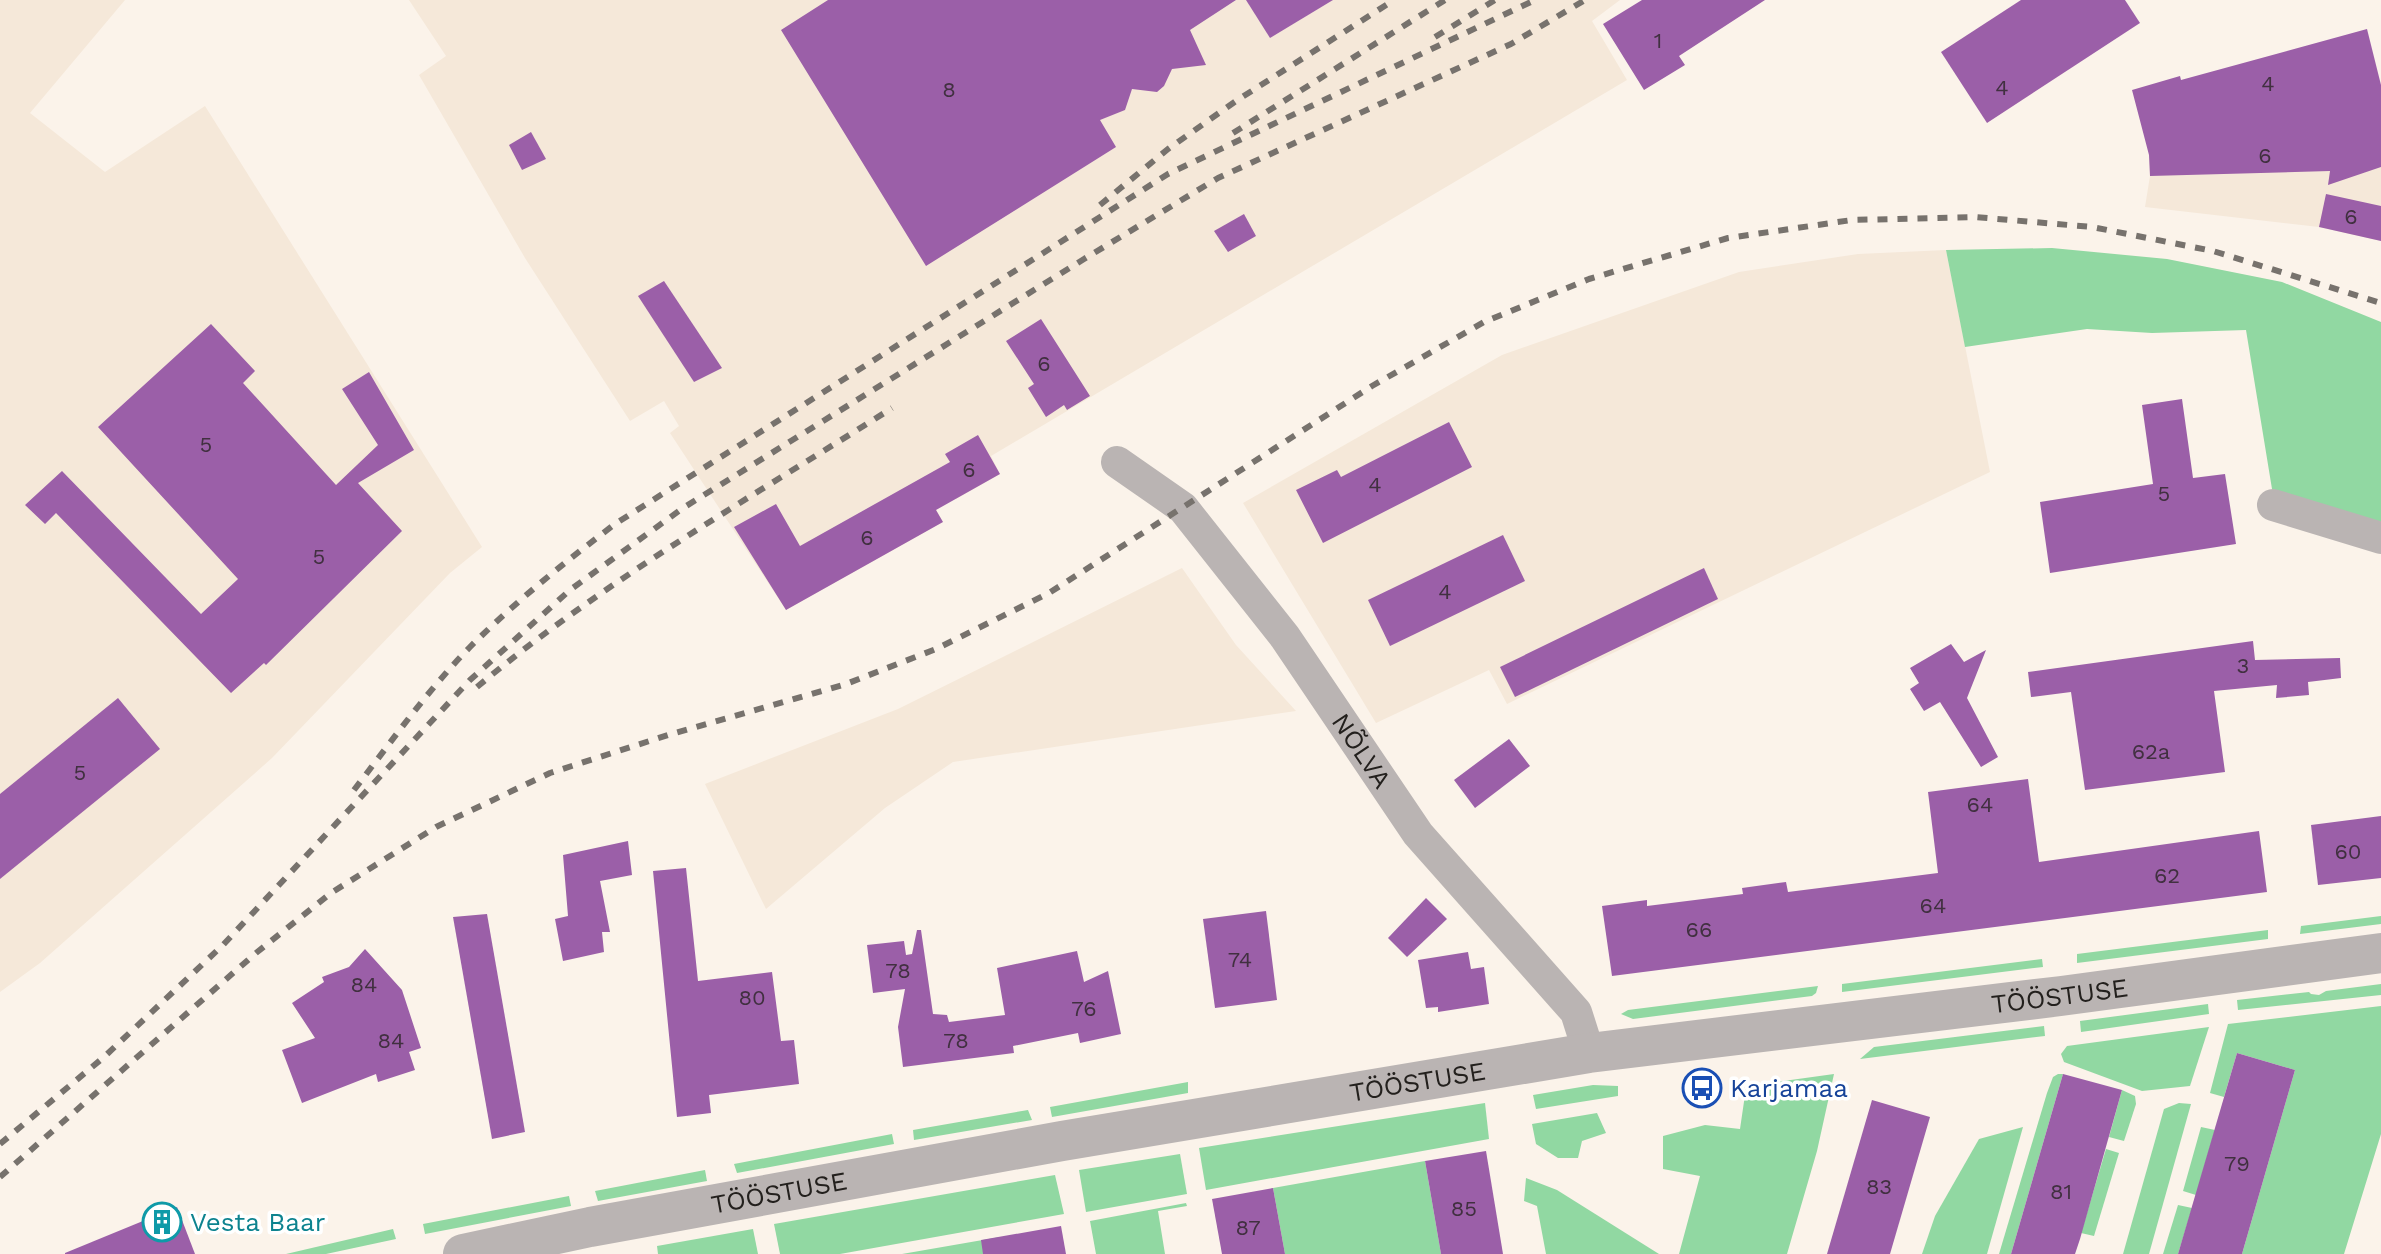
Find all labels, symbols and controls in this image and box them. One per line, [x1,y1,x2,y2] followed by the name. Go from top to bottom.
[1654,28,1662,53] house number: 1
[2261,71,2275,96] house number: 4
[1995,75,2009,100] house number: 4
[942,77,956,102] house number: 8
[2258,143,2272,168] house number: 6
[2344,204,2358,229] house number: 6
[1037,351,1051,376] house number: 6
[200,432,212,457] house number: 5
[962,457,976,482] house number: 6
[1368,472,1382,497] house number: 4
[2158,481,2170,506] house number: 5
[860,525,874,550] house number: 6
[313,544,325,569] house number: 5
[1438,579,1452,604] house number: 4
[2237,653,2249,678] house number: 3
[1326,707,1398,794] street label: NÕLVA
[2132,739,2170,764] house number: 62a
[74,760,86,785] house number: 5
[1967,792,1993,817] house number: 64
[2334,839,2362,864] house number: 60
[2154,863,2180,888] house number: 62
[1920,893,1946,918] house number: 64
[1686,917,1712,942] house number: 66
[1228,947,1252,972] house number: 74
[885,958,911,983] house number: 78
[351,972,378,997] house number: 84
[1990,972,2130,1019] street label: TÖÖSTUSE
[738,985,766,1010] house number: 80
[1071,996,1097,1021] house number: 76
[378,1028,405,1053] house number: 84
[943,1028,969,1053] house number: 78
[1347,1056,1488,1108] street label: TÖÖSTUSE
[1681,1067,1723,1109] bus stop icon: Karjamaa
[1730,1073,1848,1103] place label: Karjamaa
[2224,1151,2250,1176] house number: 79
[709,1165,849,1220] street label: TÖÖSTUSE
[1866,1174,1892,1199] house number: 83
[2050,1179,2072,1204] house number: 81
[1451,1196,1477,1221] house number: 85
[141,1201,183,1243] building icon: Vesta Baar
[190,1207,325,1237] place label: Vesta Baar
[1235,1215,1261,1240] house number: 87

